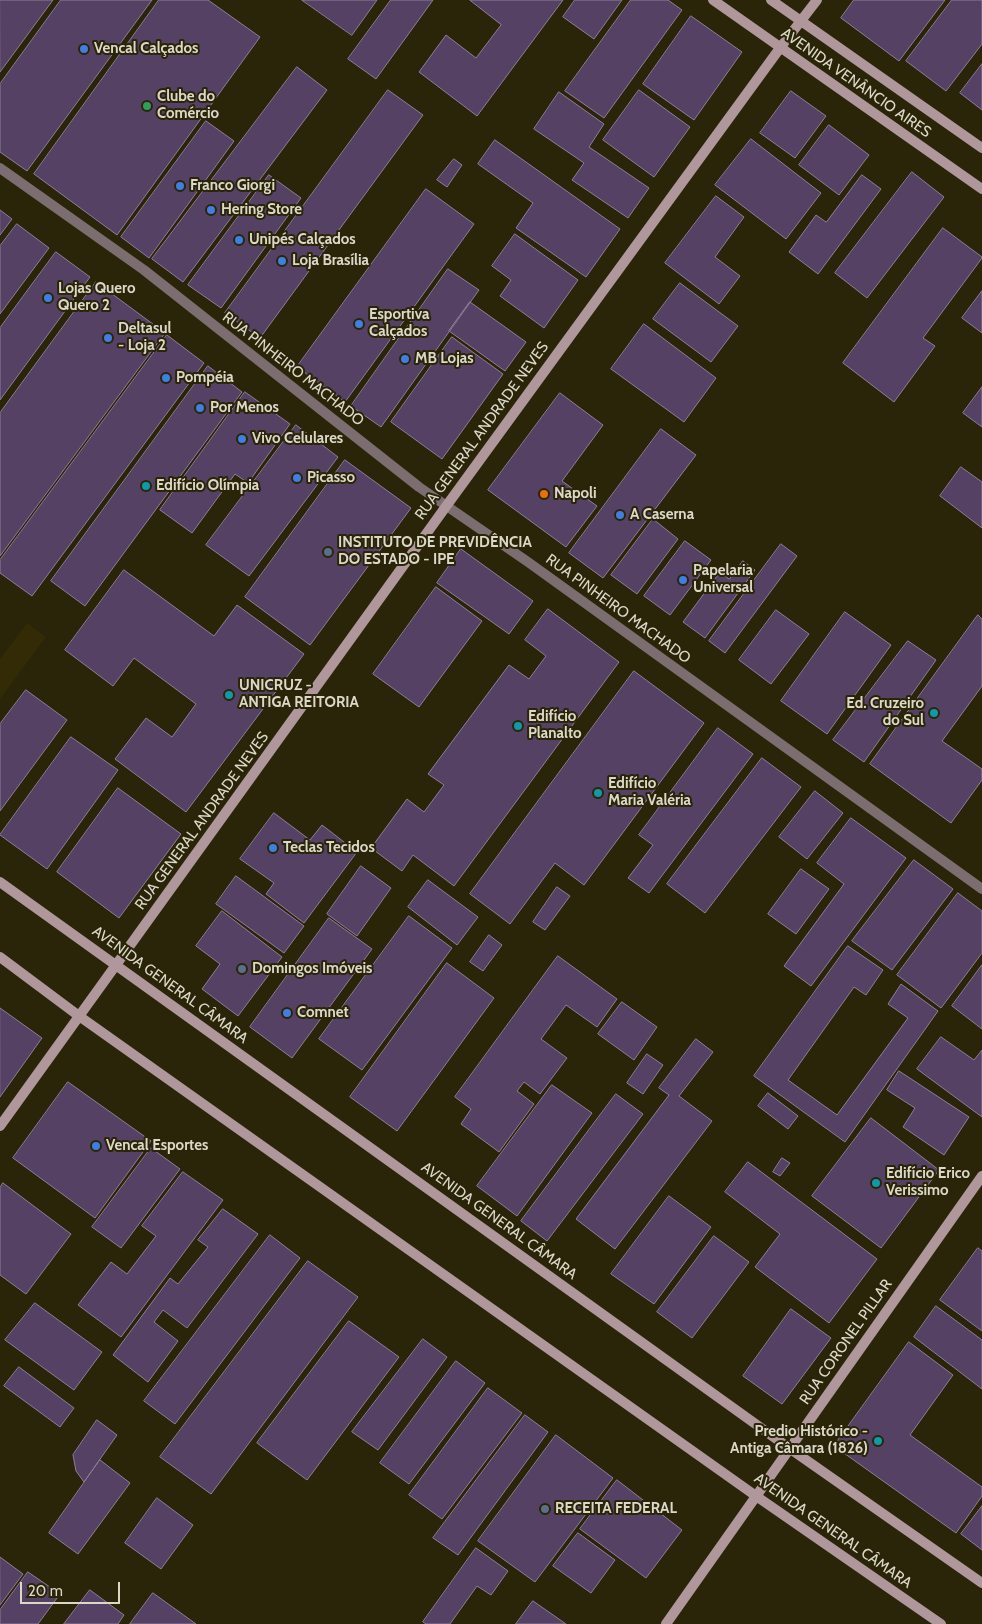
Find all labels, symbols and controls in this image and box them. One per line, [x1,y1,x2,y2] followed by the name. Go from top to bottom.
[778,24,934,142] street label: AVENIDA VENÂNCIO AIRES
[94,40,198,58] place label: Vencal Calçados
[78,43,90,55] marker: Vencal Calçados
[157,88,219,123] place label: Clube do Comércio
[141,100,153,112] marker: Clube do Comércio
[190,177,275,195] place label: Franco Giorgi
[174,180,186,192] marker: Franco Giorgi
[221,201,302,219] place label: Hering Store
[205,204,217,216] marker: Hering Store
[249,231,356,249] place label: Unipés Calçados
[233,234,245,246] marker: Unipés Calçados
[292,252,369,270] place label: Loja Brasília
[276,255,288,267] marker: Loja Brasília
[58,280,135,315] place label: Lojas Quero Quero 2
[42,292,54,304] marker: Lojas Quero Quero 2
[369,306,430,341] place label: Esportiva Calçados
[219,308,367,430] street label: RUA PINHEIRO MACHADO
[353,318,365,330] marker: Esportiva Calçados
[118,320,172,355] place label: Deltasul - Loja 2
[102,332,114,344] marker: Deltasul - Loja 2
[411,339,553,523] street label: RUA GENERAL ANDRADE NEVES
[415,350,474,368] place label: MB Lojas
[399,353,411,365] marker: MB Lojas
[176,369,234,387] place label: Pompéia
[160,372,172,384] marker: Pompéia
[210,399,279,417] place label: Por Menos
[194,402,206,414] marker: Por Menos
[252,430,343,448] place label: Vivo Celulares
[236,433,248,445] marker: Vivo Celulares
[307,469,355,487] place label: Picasso
[291,472,303,484] marker: Picasso
[156,477,259,495] place label: Edifício Olímpia
[140,480,152,492] marker: Edifício Olímpia
[554,485,597,503] place label: Napoli
[538,488,550,500] marker: Napoli
[630,506,694,524] place label: A Caserna
[614,509,626,521] marker: A Caserna
[338,534,532,569] place label: INSTITUTO DE PREVIDÊNCIA DO ESTADO - IPE
[322,546,334,558] marker: INSTITUTO DE PREVIDÊNCIA DO ESTADO - IPE
[542,550,694,668] street label: RUA PINHEIRO MACHADO
[693,562,753,597] place label: Papelaria Universal
[677,574,689,586] marker: Papelaria Universal
[239,677,359,712] place label: UNICRUZ - ANTIGA REITORIA
[223,689,235,701] marker: UNICRUZ - ANTIGA REITORIA
[846,695,924,730] place label: Ed. Cruzeiro do Sul
[928,707,940,719] marker: Ed. Cruzeiro do Sul
[528,708,582,743] place label: Edifício Planalto
[512,720,524,732] marker: Edifício Planalto
[131,729,273,913] street label: RUA GENERAL ANDRADE NEVES
[608,775,691,810] place label: Edifício Maria Valéria
[592,787,604,799] marker: Edifício Maria Valéria
[283,839,375,857] place label: Teclas Tecidos
[267,842,279,854] marker: Teclas Tecidos
[89,922,251,1048] street label: AVENIDA GENERAL CÂMARA
[252,960,372,978] place label: Domingos Imóveis
[236,963,248,975] marker: Domingos Imóveis
[297,1004,349,1022] place label: Comnet
[281,1007,293,1019] marker: Comnet
[106,1137,208,1155] place label: Vencal Esportes
[90,1140,102,1152] marker: Vencal Esportes
[418,1158,580,1284] street label: AVENIDA GENERAL CÂMARA
[886,1165,970,1200] place label: Edifício Erico Verissimo
[870,1177,882,1189] marker: Edifício Erico Verissimo
[796,1276,896,1408] street label: RUA CORONEL PILLAR
[730,1423,868,1458] place label: Predio Histórico - Antiga Câmara (1826)
[872,1435,884,1447] marker: Predio Histórico - Antiga Câmara (1826)
[751,1470,915,1592] street label: AVENIDA GENERAL CÂMARA
[555,1500,677,1518] place label: RECEITA FEDERAL
[539,1503,551,1515] marker: RECEITA FEDERAL
[22,1572,122,1604] scale bar
[28,1582,63,1600] text: 20 m

